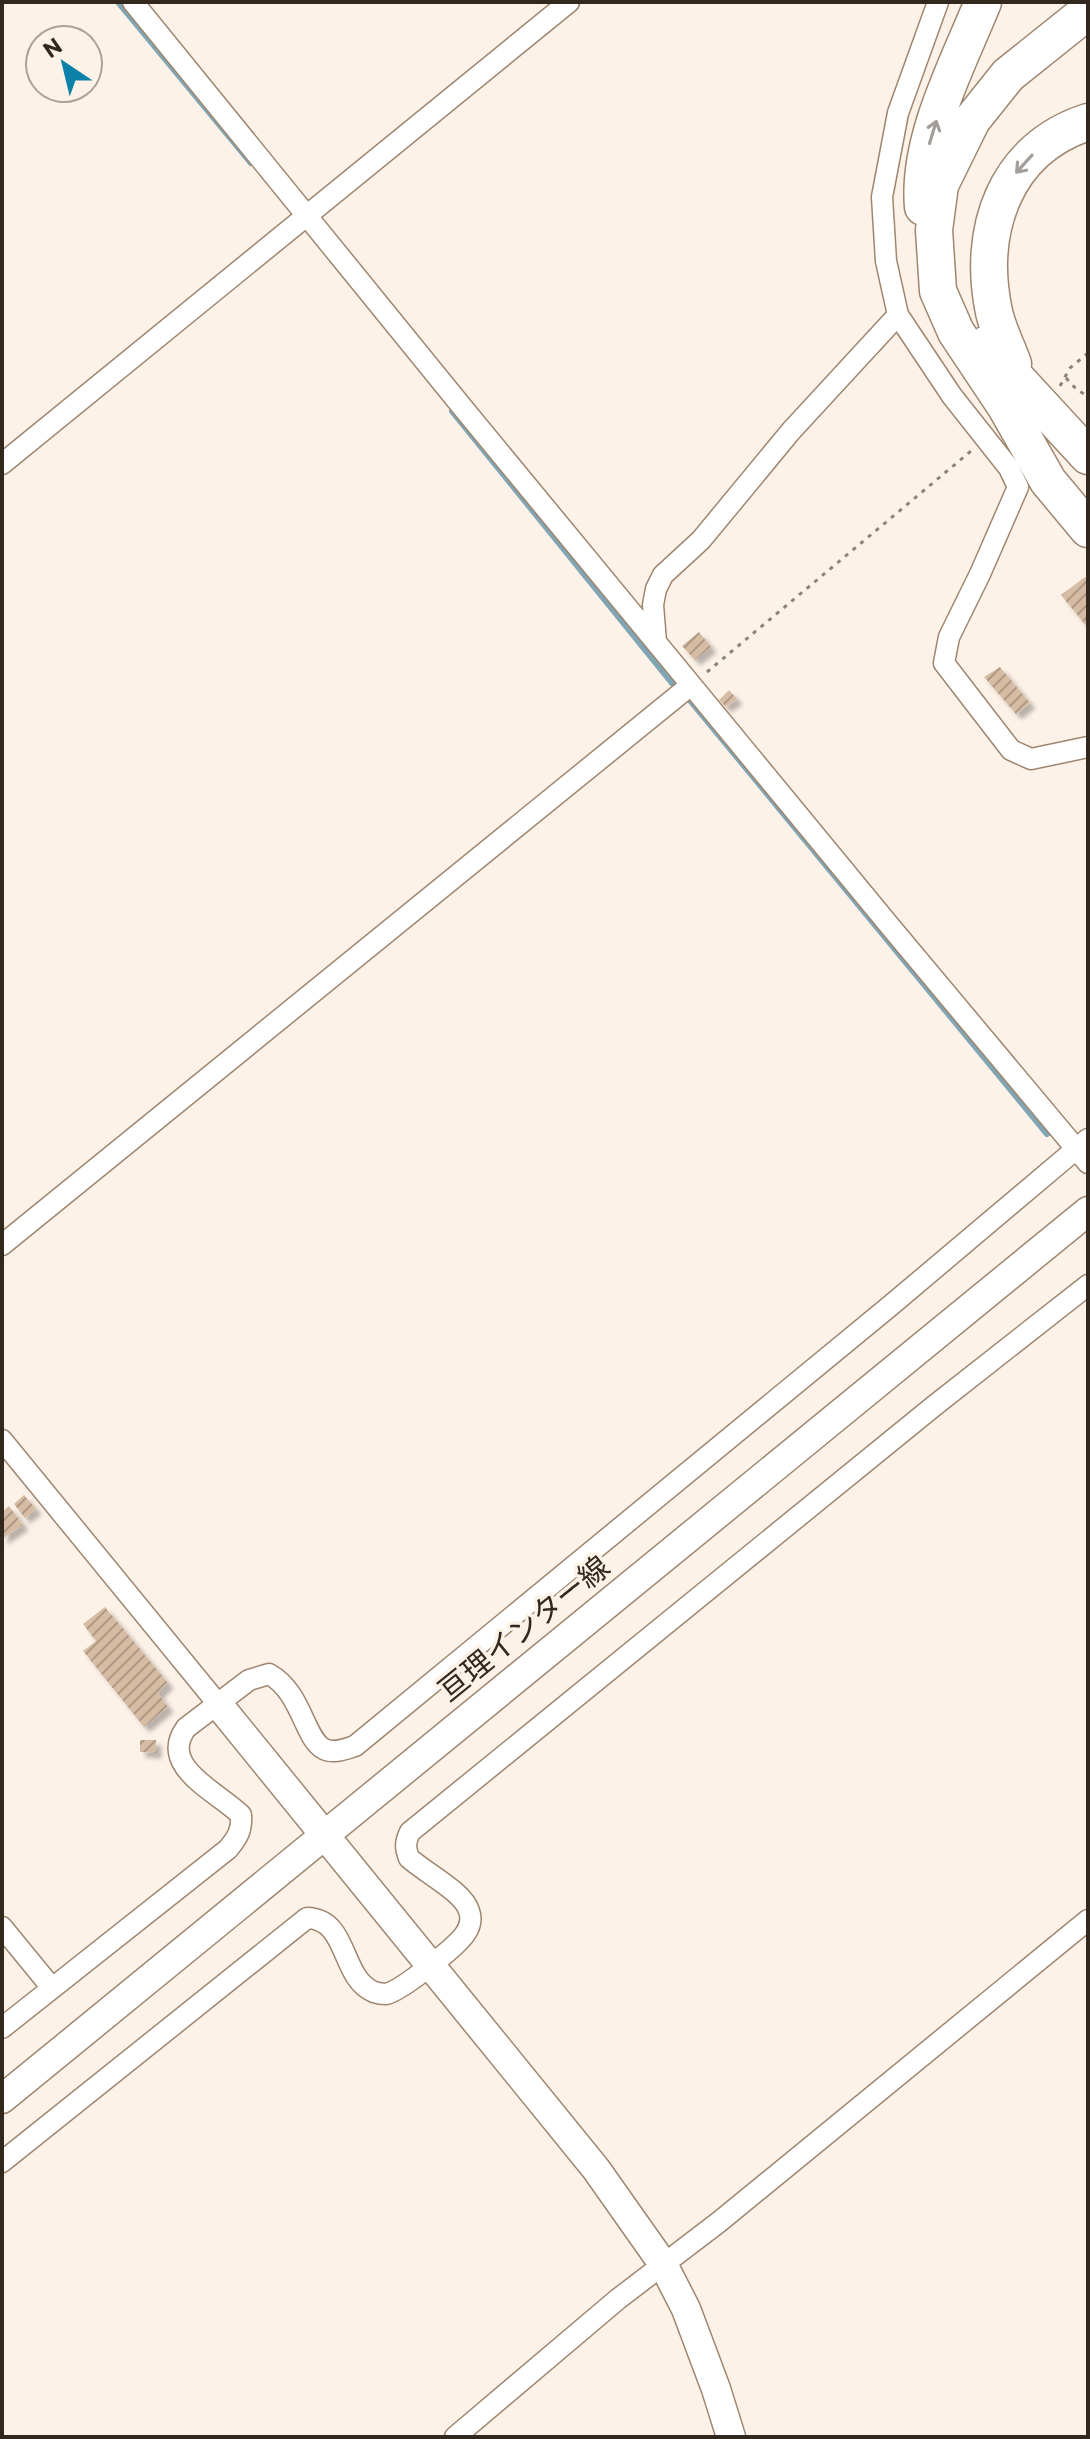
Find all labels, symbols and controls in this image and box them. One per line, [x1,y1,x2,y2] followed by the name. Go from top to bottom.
[24,24,104,104] north arrow
[38,31,67,63] text: N
[926,119,941,145] one-way arrow
[1015,154,1033,174] one-way arrow
[429,1547,616,1708] street label: 亘理インター線

